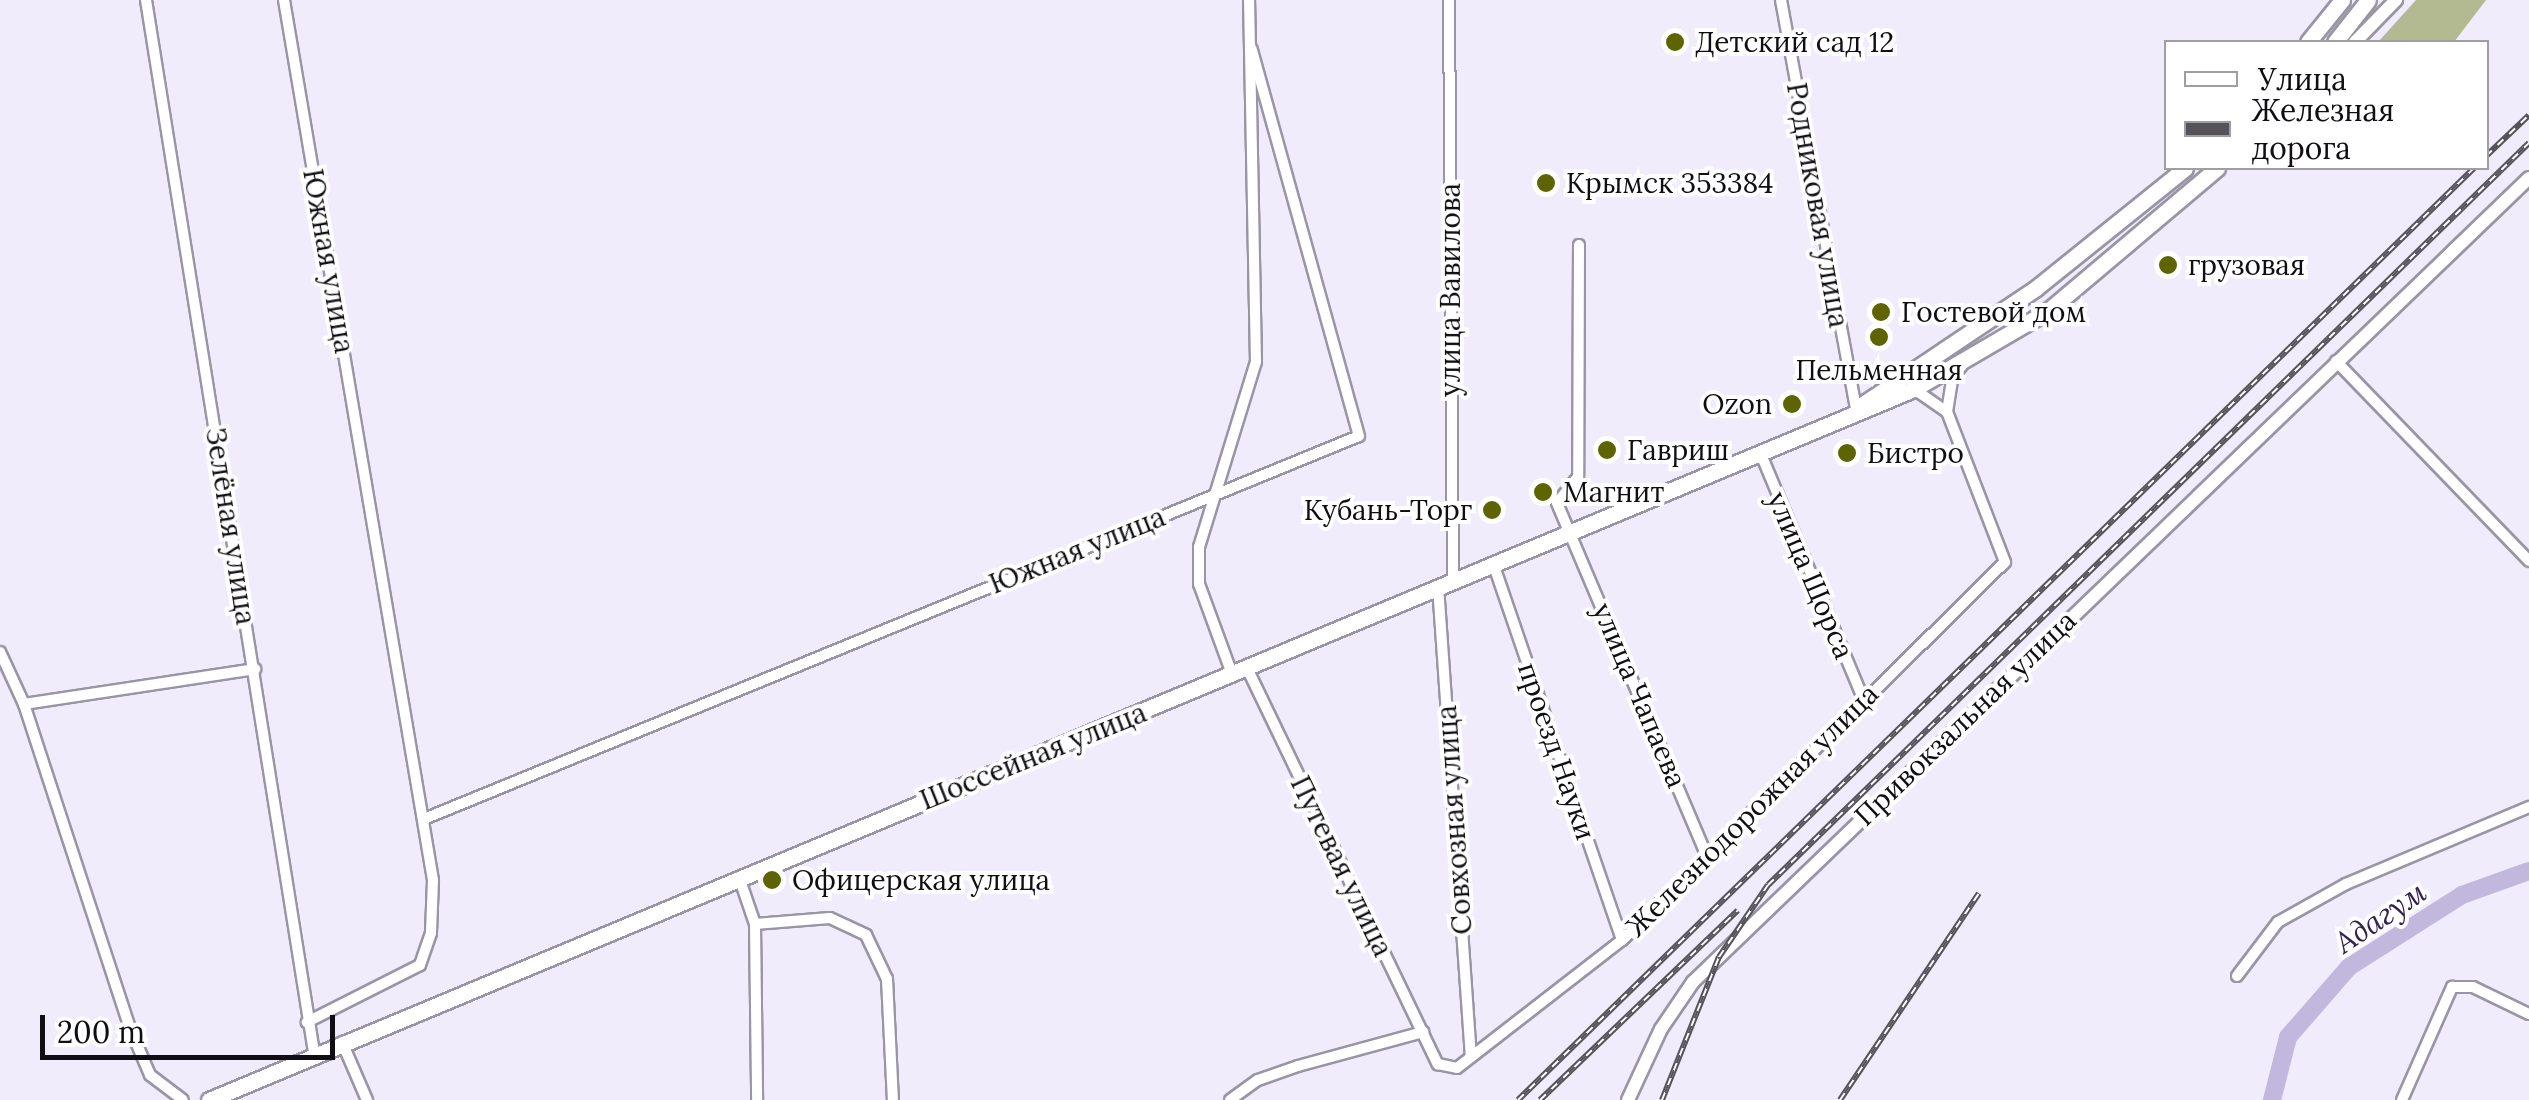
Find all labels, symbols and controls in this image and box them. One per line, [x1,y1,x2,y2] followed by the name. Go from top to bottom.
[1695,25,1894,59] place label: Детский сад 12
[1664,31,1686,53] marker: Детский сад 12
[2164,40,2489,170] legend
[2258,60,2347,98] text: Улица
[1780,80,1856,330] street label: Родниковая улица
[2251,91,2394,167] text: Железная дорога
[296,166,362,356] street label: Южная улица
[1566,166,1774,200] place label: Крымск 353384
[1535,172,1557,194] marker: Крымск 353384
[1433,183,1467,397] street label: улица Вавилова
[2188,248,2305,282] place label: грузовая
[2157,254,2179,276] marker: грузовая
[1901,295,2086,329] place label: Гостевой дом
[1870,301,1892,323] marker: Гостевой дом
[1868,326,1890,348] marker: Пельменная
[1796,353,1962,387] place label: Пельменная
[1702,387,1772,421] place label: Ozon
[1781,393,1803,415] marker: Ozon
[199,425,263,627] street label: Зелёная улица
[1627,433,1729,467] place label: Гавриш
[1867,436,1964,470] place label: Бистро
[1596,439,1618,461] marker: Гавриш
[1836,442,1858,464] marker: Бистро
[1563,475,1664,509] place label: Магнит
[1532,481,1554,503] marker: Магнит
[1761,486,1861,664] street label: улица Щорса
[1304,493,1472,527] place label: Кубань-Торг
[984,499,1170,601] street label: Южная улица
[1481,499,1503,521] marker: Кубань-Торг
[1586,597,1694,793] street label: улица Чапаева
[1847,604,2083,832] street label: Привокзальная улица
[1511,658,1603,844] street label: проезд Науки
[1619,677,1885,943] street label: Железнодорожная улица
[915,695,1151,817] street label: Шоссейная улица
[1429,704,1479,936] street label: Совхозная улица
[1284,770,1400,962] street label: Путевая улица
[792,863,1050,897] place label: Офицерская улица
[761,869,783,891] marker: Офицерская улица
[2328,873,2432,961] water label: Адагум
[45,995,340,1057] scale bar
[57,1013,145,1051] text: 200 m

